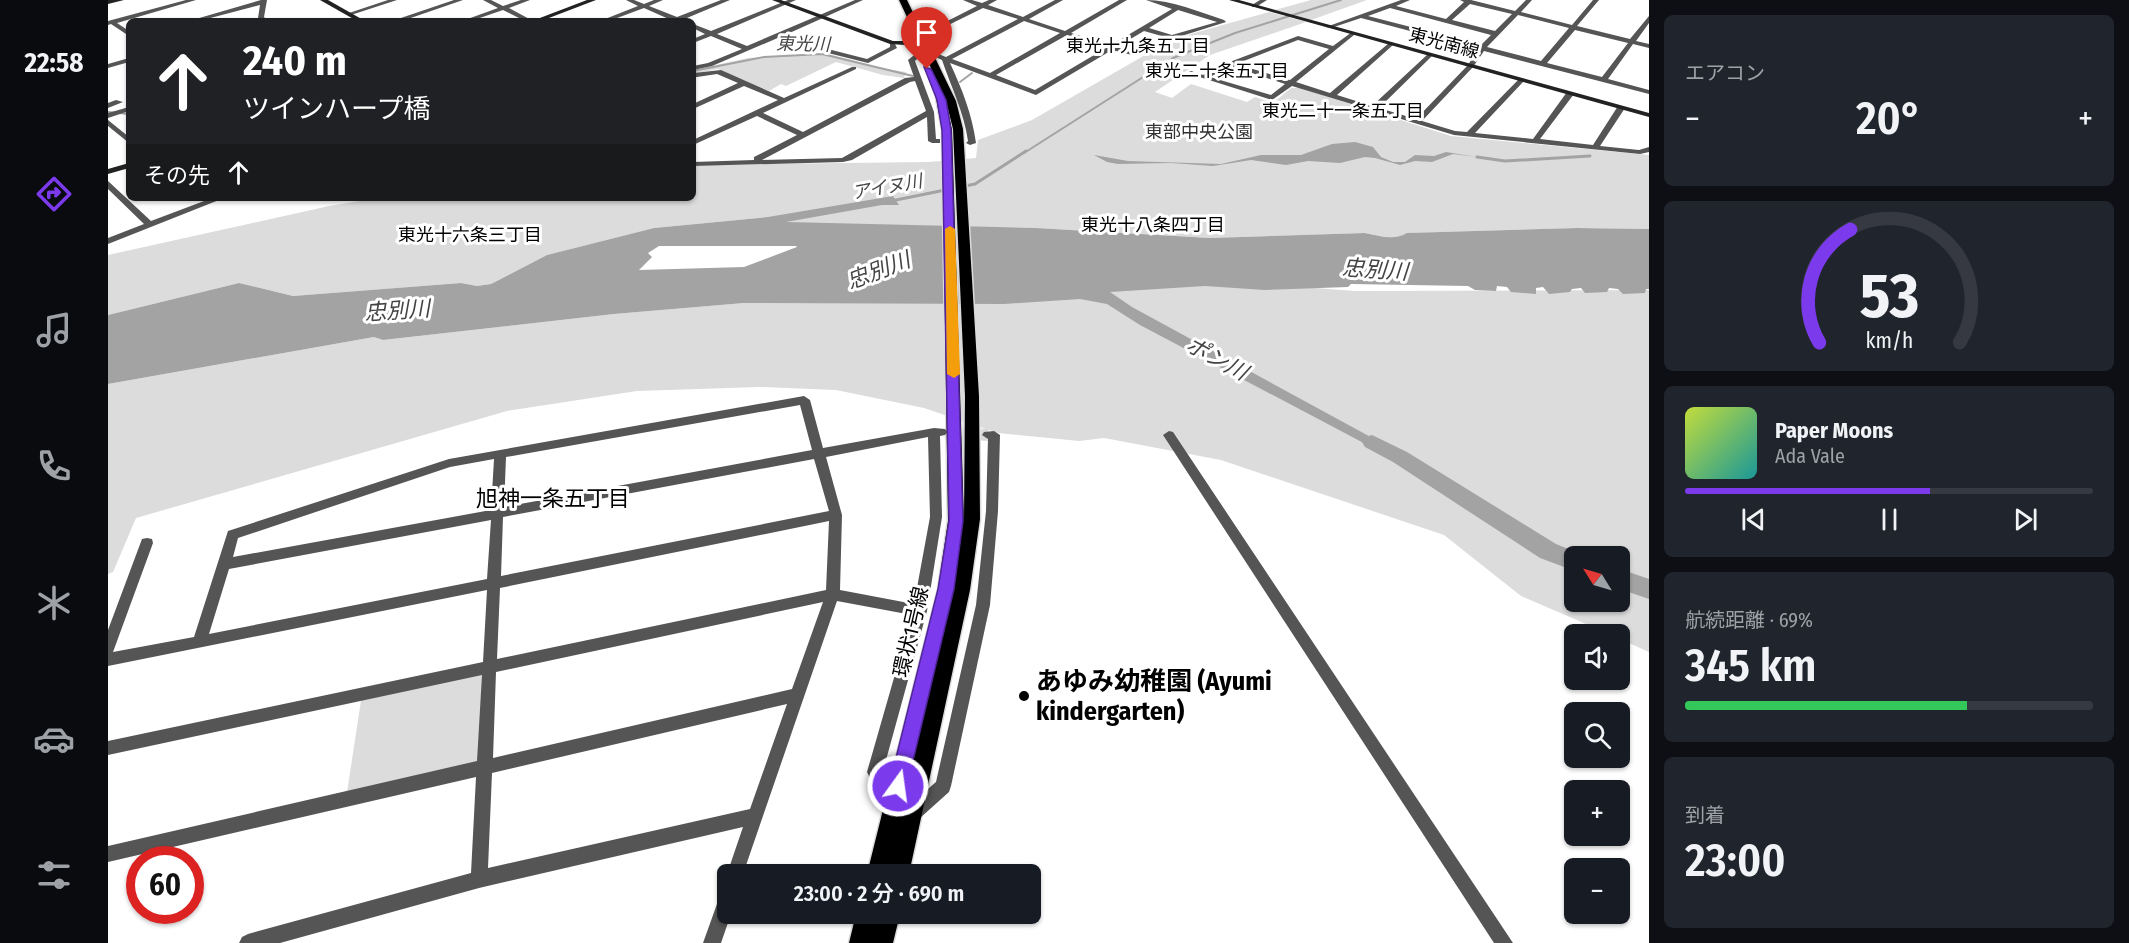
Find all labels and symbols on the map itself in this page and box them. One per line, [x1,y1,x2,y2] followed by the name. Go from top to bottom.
[901,7,952,69] pin
[1406,23,1482,63] street label: 東光南線
[776,33,832,56] water label: 東光川
[1066,35,1210,57] district label: 東光十九条五丁目
[1145,60,1289,82] district label: 東光二十条五丁目
[1262,100,1424,122] district label: 東光二十一条五丁目
[1145,121,1253,143] park label: 東部中央公園
[850,170,926,204] water label: アイヌ川
[1081,214,1225,236] district label: 東光十八条四丁目
[398,224,542,246] district label: 東光十六条三丁目
[843,245,916,295] water label: 忠別川
[1341,254,1411,285] water label: 忠別川
[363,295,433,326] water label: 忠別川
[1181,331,1254,387] water label: ポン川
[476,485,630,512] district label: 旭神一条五丁目
[1564,546,1630,612] north arrow
[888,584,934,680] street label: 環状1号線
[1036,666,1272,727] place label: あゆみ幼稚園 (Ayumi kindergarten)
[1017,689,1031,703] marker: あゆみ幼稚園 (Ayumi kindergarten)
[866,754,930,818] position arrow
[126,846,204,924] speed limit sign: 60

